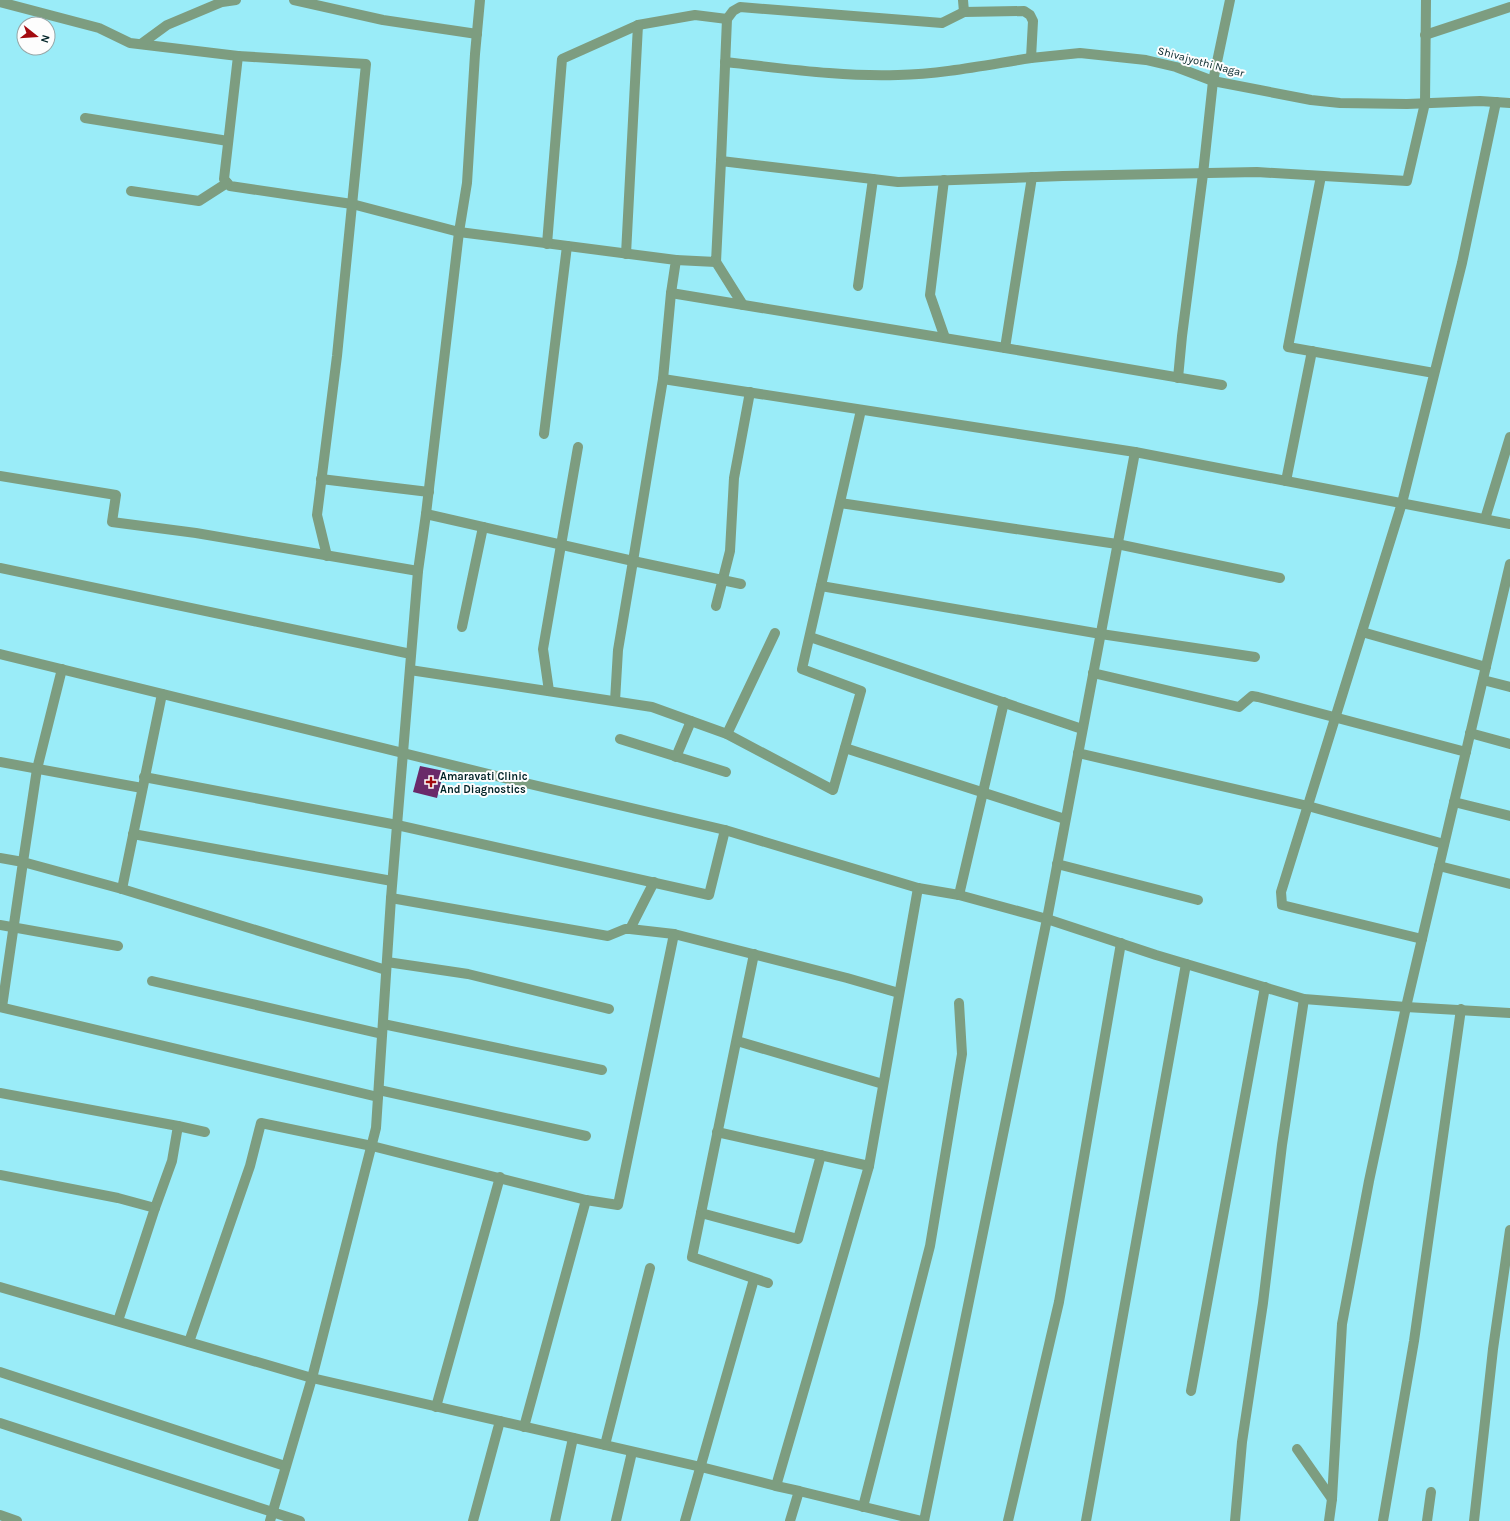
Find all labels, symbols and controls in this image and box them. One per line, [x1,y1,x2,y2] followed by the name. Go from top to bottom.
[16,16,56,56] north arrow
[38,33,52,44] text: N
[1156,44,1246,80] street label: Shivajyothi Nagar
[440,770,528,796] place label: Amaravati Clinic And Diagnostics
[425,776,437,788] marker: Amaravati Clinic And Diagnostics

